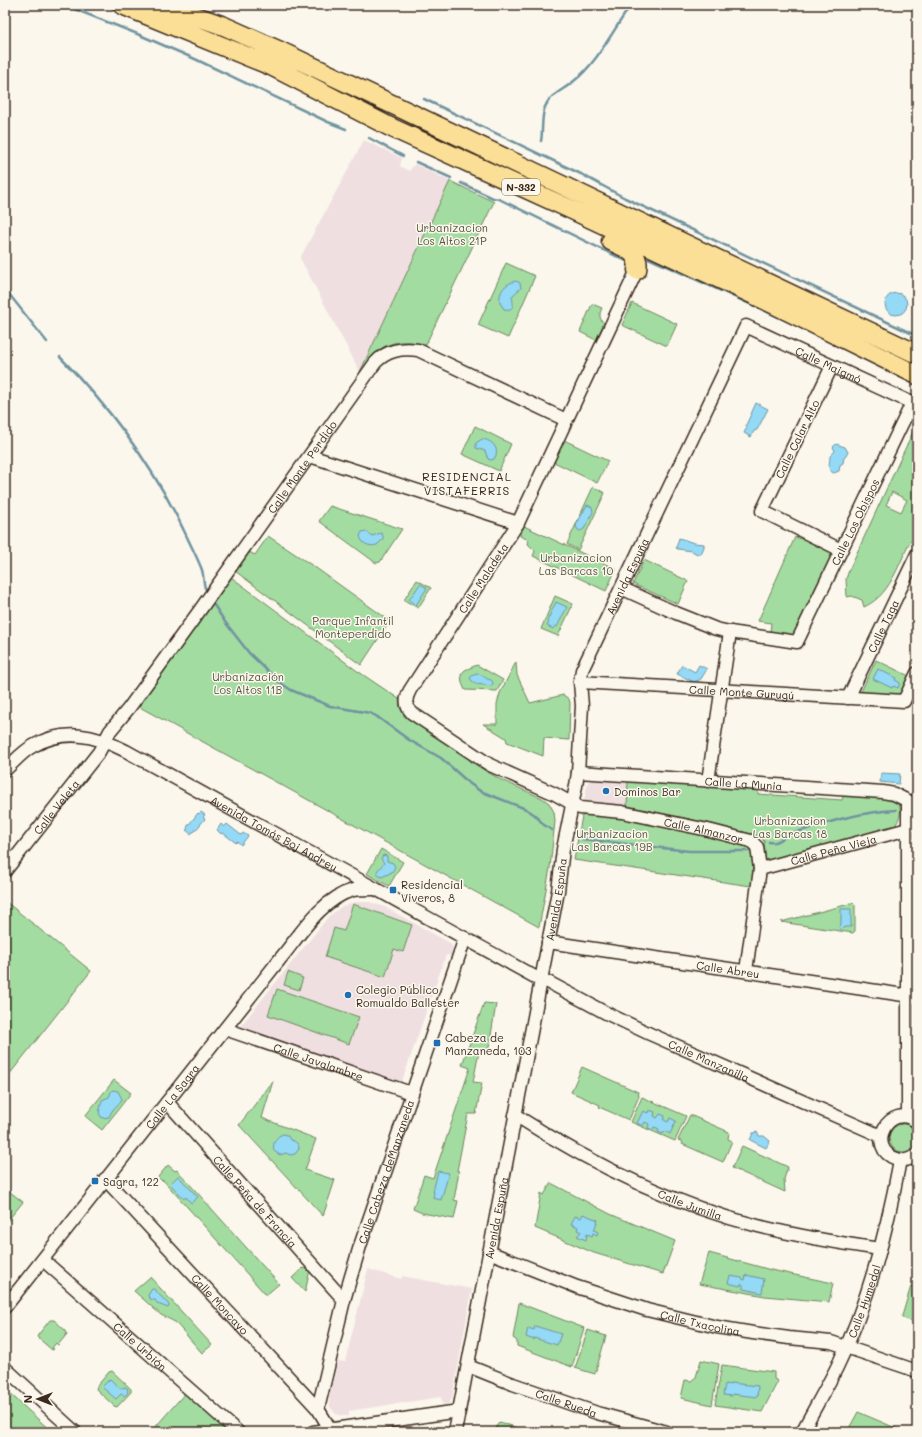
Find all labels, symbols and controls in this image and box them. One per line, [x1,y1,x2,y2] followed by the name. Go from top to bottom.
[502,179,540,195] road number: N-332
[416,220,488,248] park label: Urbanizacion Los Altos 21P
[793,343,865,386] street label: Calle Maigmó
[771,397,823,481] street label: Calle Calar Alto
[264,417,340,516] street label: Calle Monte Perdido
[422,468,512,498] district label: RESIDENCIAL VISTAFERRIS
[827,476,883,568] street label: Calle Los Obispos
[602,535,652,617] street label: Avenida Espuña
[455,540,511,616] street label: Calle Maladeta
[539,550,614,578] park label: Urbanizacion Las Barcas 10
[864,597,902,655] street label: Calle Taga
[312,613,394,641] park label: Parque Infantil Monteperdido
[212,669,284,697] park label: Urbanización Los Altos 11B
[689,681,795,702] street label: Calle Monte Gurugú
[704,773,783,793] street label: Calle La Munia
[30,776,82,837] street label: Calle Veleta
[614,784,681,799] place label: Dominos Bar
[601,786,611,796] marker: Dominos Bar
[208,792,340,874] street label: Avenida Tomás Boj Andreu
[663,813,745,846] street label: Calle Almanzor
[753,813,828,841] park label: Urbanizacion Las Barcas 18
[571,826,653,854] park label: Urbanizacion Las Barcas 19B
[789,830,878,868] street label: Calle Peña Vieja
[541,857,569,942] street label: Avenida Espuña
[401,877,463,905] place label: Residencial Viveros, 8
[388,885,398,895] marker: Residencial Viveros, 8
[695,957,761,981] street label: Calle Abreu
[356,982,460,1010] place label: Colegio Público Romualdo Ballester
[343,990,353,1000] marker: Colegio Público Romualdo Ballester
[445,1030,532,1058] place label: Cabeza de Manzaneda, 103
[666,1036,752,1085] street label: Calle Manzanilla
[432,1038,442,1048] marker: Cabeza de Manzaneda, 103
[272,1039,366,1084] street label: Calle Javalambre
[142,1060,202,1131] street label: Calle La Sagra
[354,1098,417,1245] street label: Calle Cabeza deManzaneda
[210,1152,301,1251] street label: Calle Peña de Francia
[103,1174,159,1189] place label: Sagra, 122
[481,1175,511,1260] street label: Avenida Espuña
[90,1176,100,1186] marker: Sagra, 122
[656,1185,724,1223] street label: Calle Jumilla
[844,1263,883,1340] street label: Calle Humedal
[189,1270,253,1338] street label: Calle Moncayo
[659,1306,741,1338] street label: Calle Txacolina
[111,1318,170,1374] street label: Calle Urbión
[18,1379,58,1419] north arrow
[534,1385,599,1420] street label: Calle Rueda
[20,1395,35,1403] text: N

